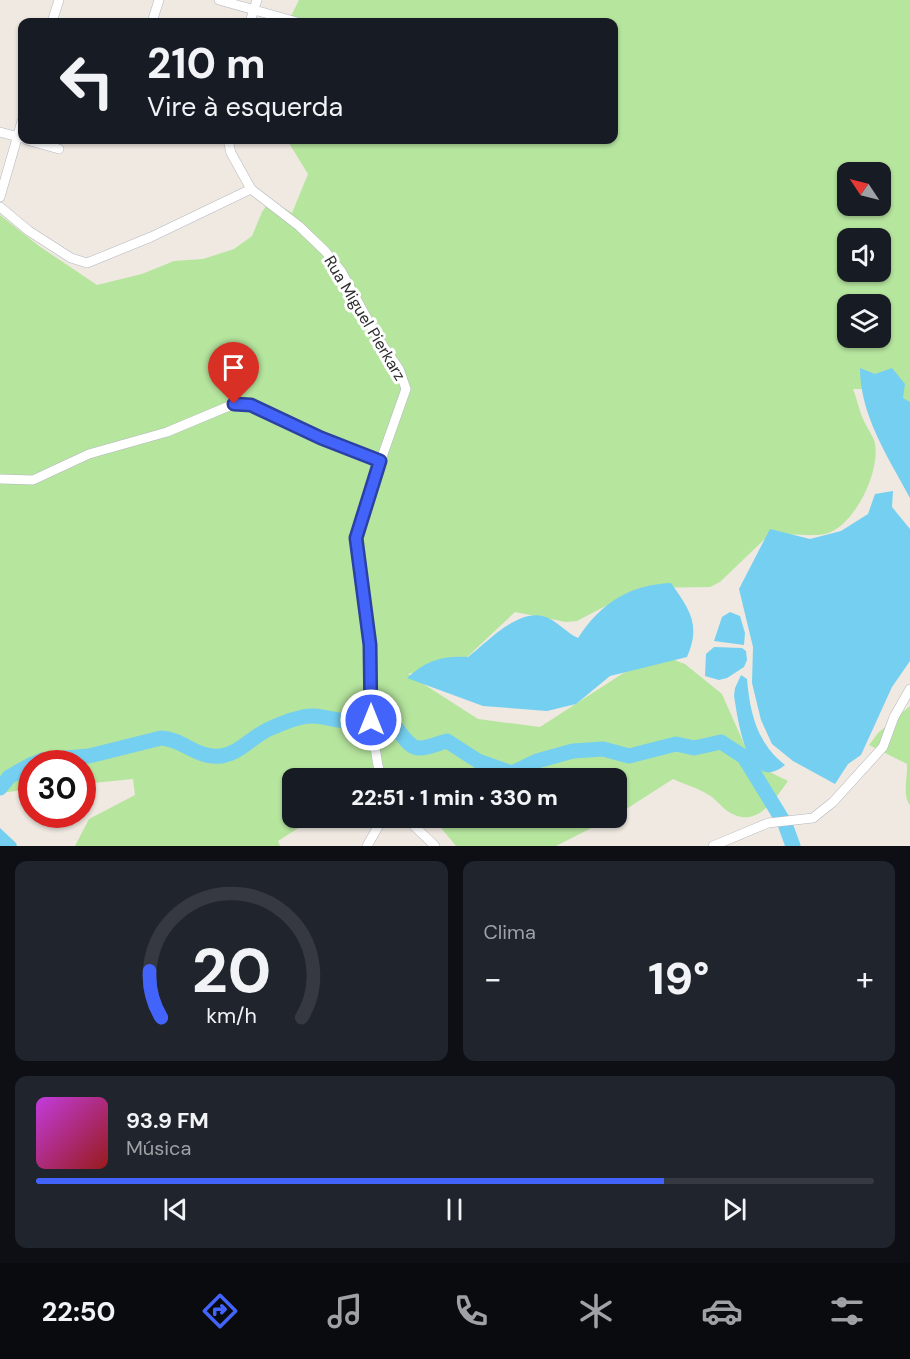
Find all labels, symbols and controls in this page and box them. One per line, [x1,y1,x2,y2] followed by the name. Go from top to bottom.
[147,36,265,91] text: 210 m
[48,42,126,120] icon: left
[147,89,343,124] text: Vire à esquerda
[837,162,891,216] north arrow
[837,162,891,348] map controls
[837,228,891,282] button: sound
[319,252,411,384] street label: Rua Miguel Pierkarz
[837,294,891,348] button: layers
[208,342,259,404] pin
[217,351,250,384] icon: arrive
[339,688,403,752] position arrow
[18,750,96,828] speed limit sign: 30
[351,783,558,812] text: 22:51 · 1 min · 330 m
[484,919,536,945] text: Clima
[191,930,271,1011] text: 20
[648,949,710,1008] text: 19°
[484,957,502,1000] text: −
[856,957,874,1000] text: +
[206,1002,257,1030] text: km/h
[126,1106,209,1135] text: 93.9 FM
[126,1135,191,1161] text: Música
[159,1193,192,1226] icon: previous
[438,1193,471,1226] icon: pause
[718,1193,751,1226] icon: next
[199,1290,241,1332] icon: directions
[324,1290,366,1332] icon: music
[450,1290,492,1332] icon: phone
[575,1290,617,1332] icon: climate
[701,1290,743,1332] icon: car
[826,1290,868,1332] icon: filters
[42,1294,116,1329] text: 22:50

